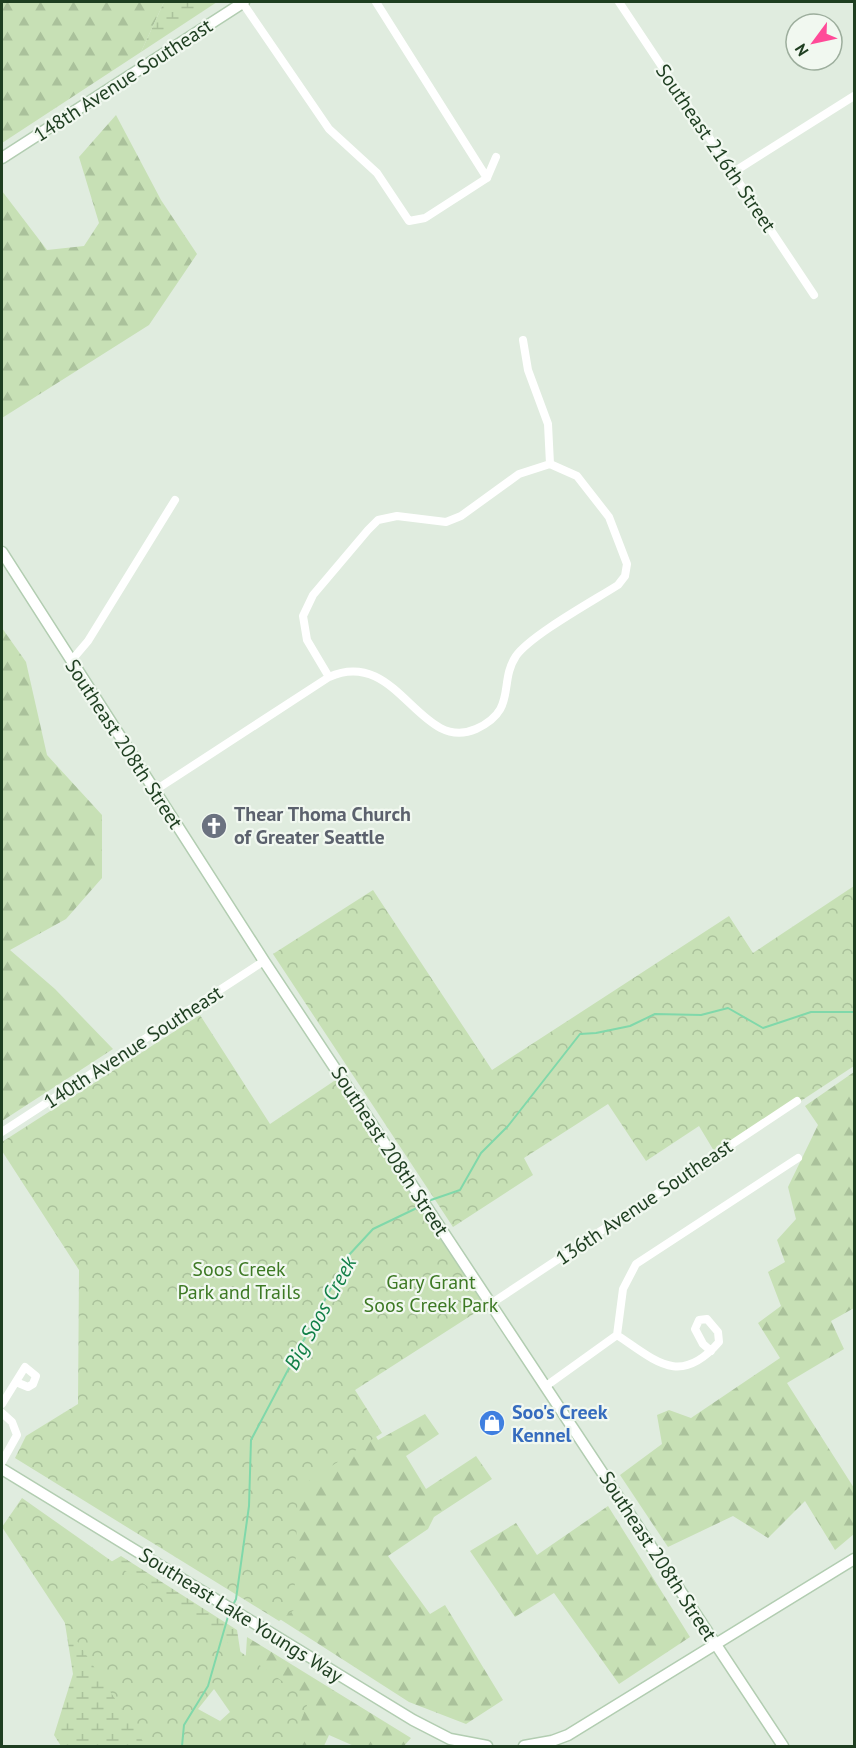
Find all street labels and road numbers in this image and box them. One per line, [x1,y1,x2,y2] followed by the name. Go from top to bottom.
[29,12,218,148] street label: 148th Avenue Southeast
[650,59,782,237] street label: Southeast 216th Street
[59,654,189,834] street label: Southeast 208th Street
[39,979,228,1115] street label: 140th Avenue Southeast
[325,1061,455,1241] street label: Southeast 208th Street
[550,1133,738,1271] street label: 136th Avenue Southeast
[593,1466,723,1646] street label: Southeast 208th Street
[134,1542,348,1689] street label: Southeast Lake Youngs Way

